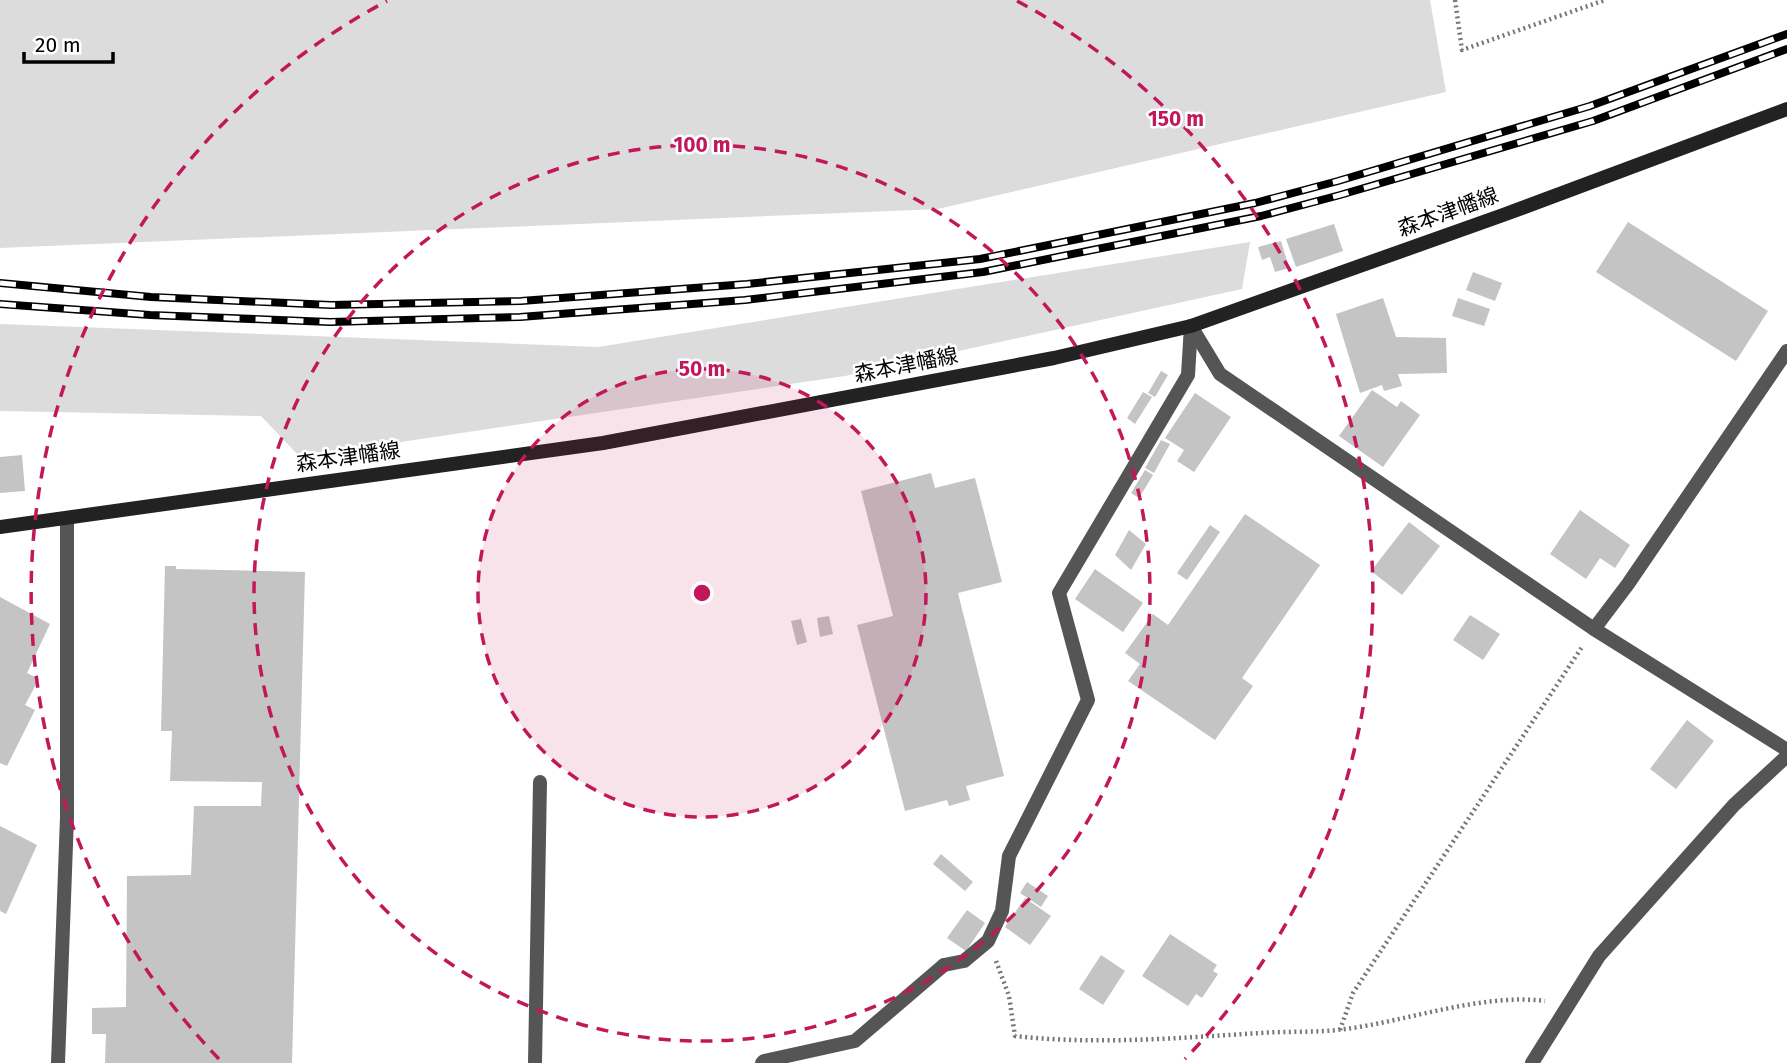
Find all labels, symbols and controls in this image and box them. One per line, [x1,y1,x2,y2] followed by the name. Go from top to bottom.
[24,21,114,65] scale bar
[35,32,81,58] text: 20 m
[1148,106,1204,132] text: 150 m
[673,132,731,158] text: 100 m
[1394,182,1502,242] street label: 森本津幡線
[852,342,960,388] street label: 森本津幡線
[679,356,725,382] text: 50 m
[294,437,402,477] street label: 森本津幡線
[690,581,714,605] centre of rings

